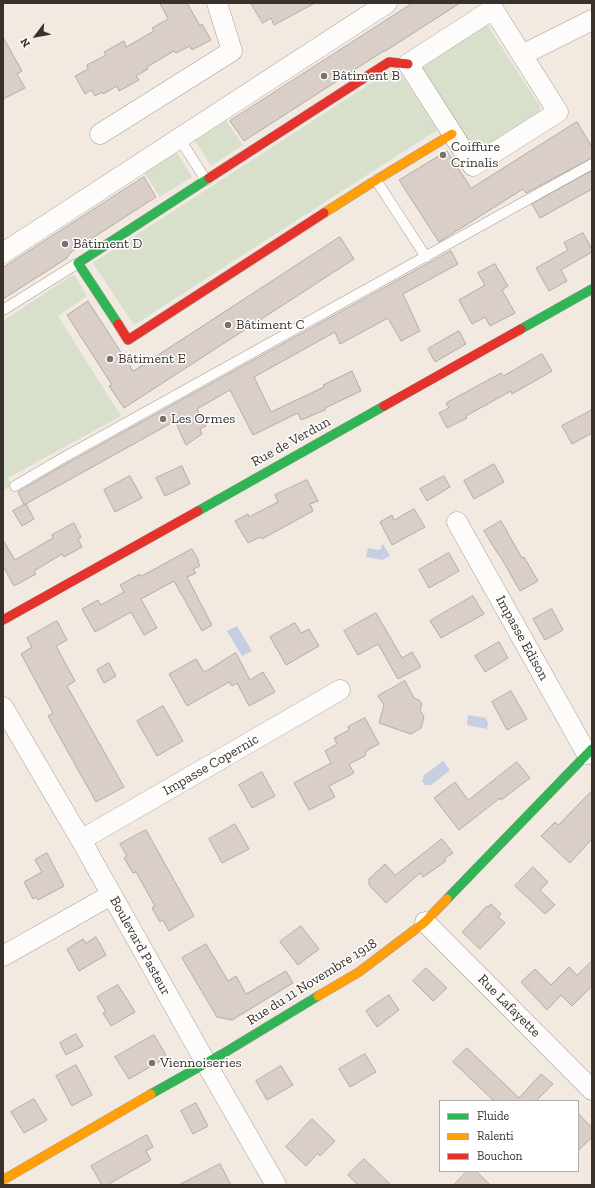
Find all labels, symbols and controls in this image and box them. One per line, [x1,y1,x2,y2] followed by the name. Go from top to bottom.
[16,16,56,56] north arrow
[18,36,33,50] text: N
[332,68,400,84] place label: Bâtiment B
[319,71,329,81] marker: Bâtiment B
[451,139,500,172] place label: Coiffure Crinalis
[438,150,448,160] marker: Coiffure Crinalis
[73,236,142,252] place label: Bâtiment D
[60,239,70,249] marker: Bâtiment D
[236,317,304,333] place label: Bâtiment C
[223,320,233,330] marker: Bâtiment C
[118,351,186,367] place label: Bâtiment E
[105,354,115,364] marker: Bâtiment E
[171,411,235,427] place label: Les Ormes
[249,413,333,471] street label: Rue de Verdun
[158,414,168,424] marker: Les Ormes
[492,593,552,683] street label: Impasse Edison
[160,731,262,799] street label: Impasse Copernic
[106,894,174,998] street label: Boulevard Pasteur
[244,935,380,1029] street label: Rue du 11 Novembre 1918
[474,971,544,1041] street label: Rue Lafayette
[160,1055,242,1071] place label: Viennoiseries
[147,1058,157,1068] marker: Viennoiseries
[439,1100,579,1172] legend
[477,1109,509,1123] text: Fluide
[477,1129,514,1143] text: Ralenti
[477,1149,522,1163] text: Bouchon

